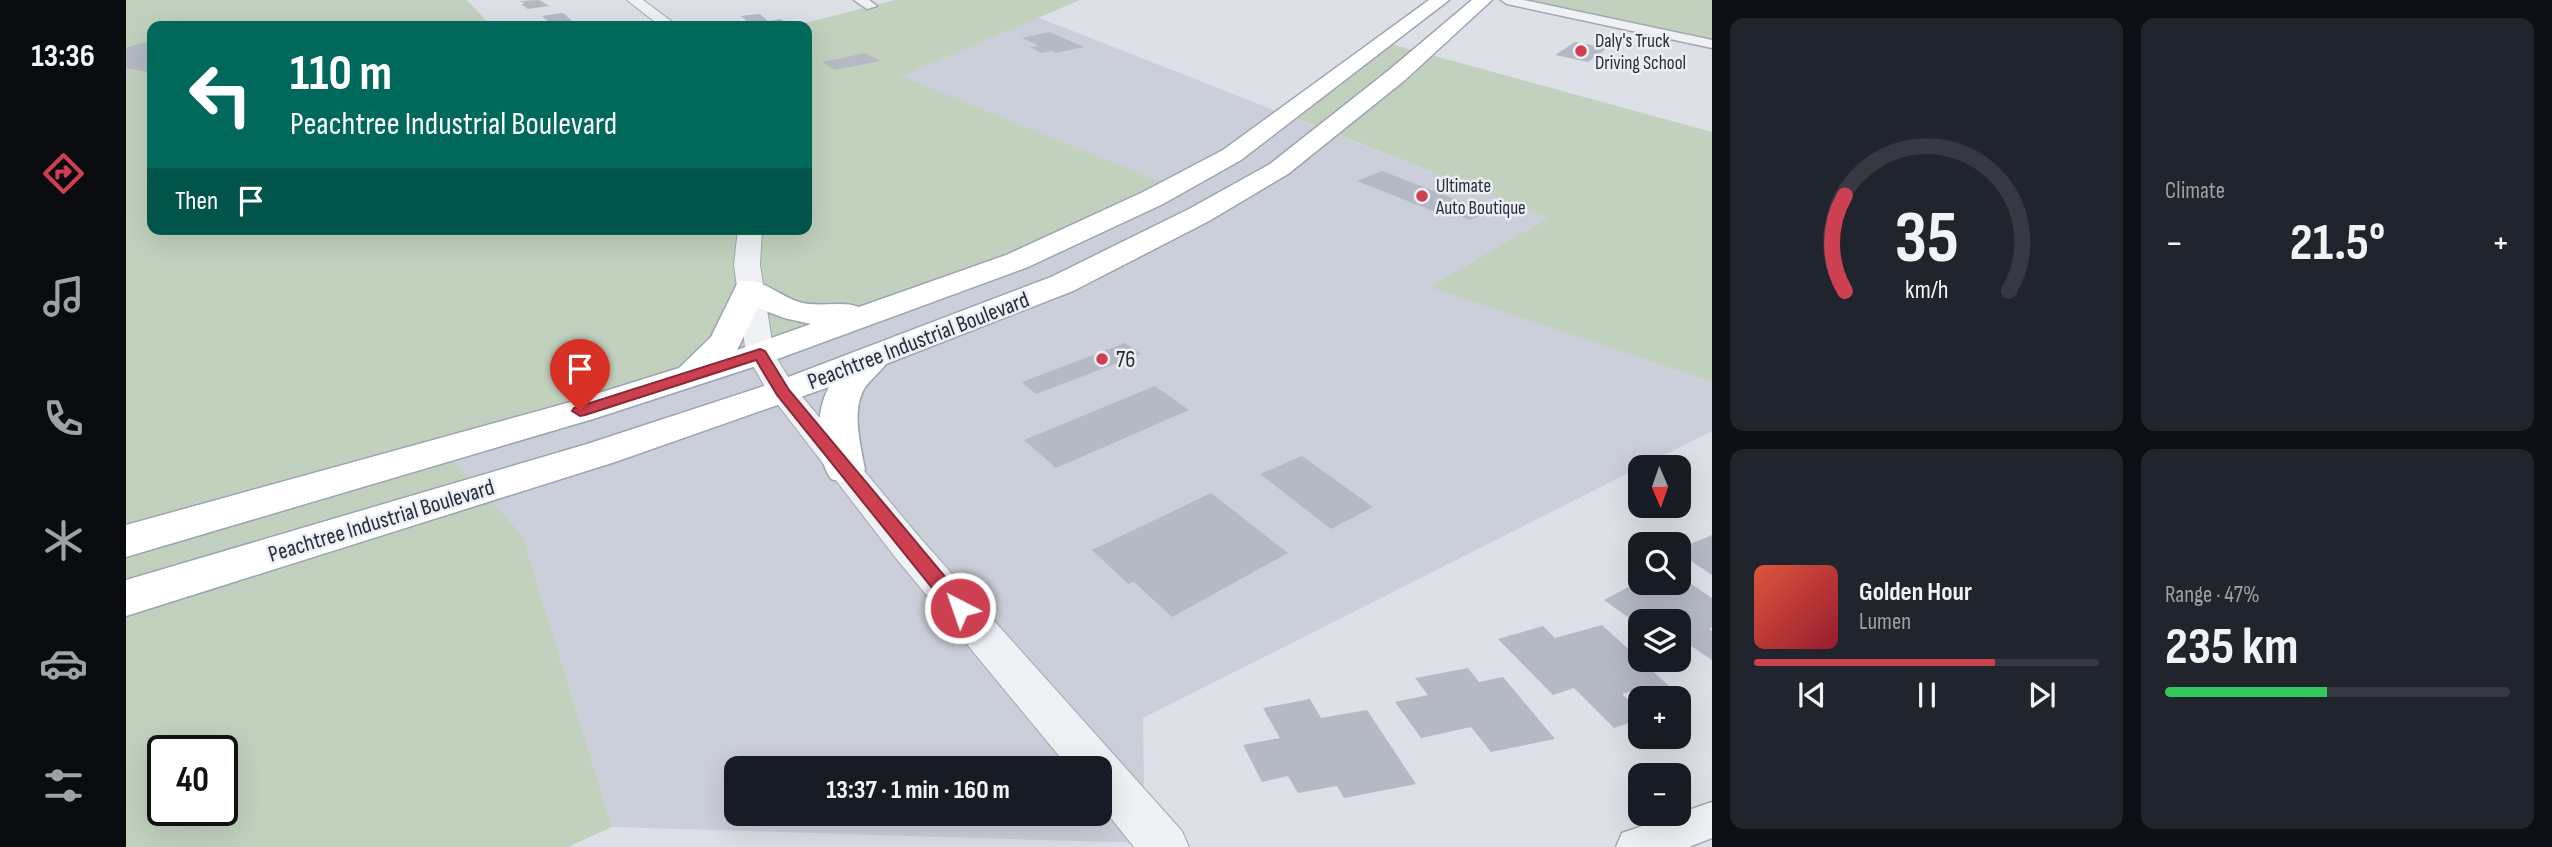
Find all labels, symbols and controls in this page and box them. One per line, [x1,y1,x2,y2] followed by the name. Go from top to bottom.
[1595,30,1686,75] place label: Daly's Truck Driving School
[31,37,95,76] text: 13:36
[1573,43,1589,59] marker: Daly's Truck Driving School
[290,45,392,104] text: 110 m
[175,49,266,140] icon: left
[290,105,617,144] text: Peachtree Industrial Boulevard
[39,149,88,198] icon: directions
[1435,175,1526,220] place label: Ultimate Auto Boutique
[2165,177,2225,205] text: Climate
[232,182,270,220] icon: arrive
[175,186,218,217] text: Then
[1414,188,1430,204] marker: Ultimate Auto Boutique
[1894,195,1959,283] text: 35
[2290,212,2385,275] text: 21.5°
[2165,221,2184,266] text: −
[2491,221,2510,266] text: +
[39,272,88,321] icon: music
[1905,274,1948,305] text: km/h
[804,286,1033,396] street label: Peachtree Industrial Boulevard
[550,339,610,411] pin
[1116,346,1135,374] place label: 76
[561,350,599,388] icon: arrive
[1094,351,1110,367] marker: 76
[39,394,88,443] icon: phone
[1628,455,1690,518] north arrow
[1628,455,1691,826] map controls
[265,473,498,569] street label: Peachtree Industrial Boulevard
[39,516,88,565] icon: climate
[1628,532,1691,595] button: search
[923,571,997,645] position arrow
[1859,577,1972,608] text: Golden Hour
[2165,581,2260,609] text: Range · 47%
[1859,608,1911,636] text: Lumen
[1628,609,1691,672] button: layers
[2165,616,2299,679] text: 235 km
[39,639,88,688] icon: car
[1793,676,1831,714] icon: previous
[1908,676,1946,714] icon: pause
[2023,676,2061,714] icon: next
[1628,686,1691,749] button: +
[147,735,238,826] speed limit sign: 40
[39,761,88,810] icon: filters
[1628,763,1691,826] button: −
[826,775,1010,806] text: 13:37 · 1 min · 160 m

